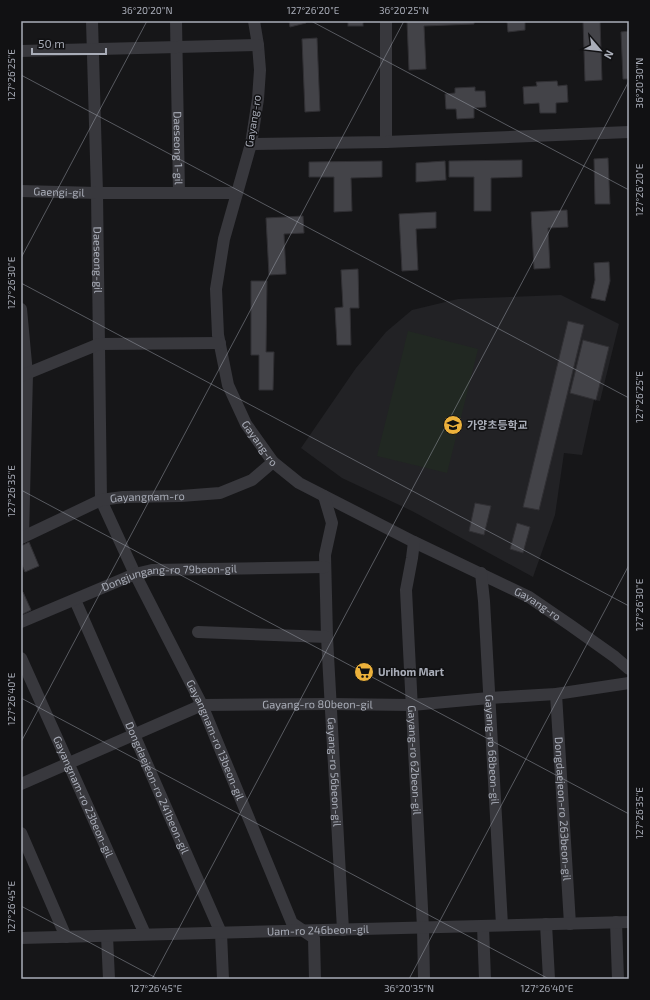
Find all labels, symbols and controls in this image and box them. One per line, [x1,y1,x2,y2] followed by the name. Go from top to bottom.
[122,4,172,16] text: 36°20'20"N
[287,4,340,16] text: 127°26'20"E
[379,4,429,16] text: 36°20'25"N
[32,30,106,56] scale bar
[580,30,620,70] north arrow
[38,36,65,50] text: 50 m
[602,48,617,62] text: N
[5,49,17,101] text: 127°26'25"E
[633,58,645,108] text: 36°20'30"N
[242,94,263,148] street label: Gayang-ro
[172,111,186,186] street label: Daeseong 1-gil
[633,163,645,216] text: 127°26'20"E
[33,184,86,199] street label: Gaengi-gil
[91,226,105,294] street label: Daeseong-gil
[5,256,17,309] text: 127°26'30"E
[633,371,645,423] text: 127°26'25"E
[442,414,464,436] school or university icon: 가양초등학교
[239,418,280,469] street label: Gayang-ro
[467,418,528,431] place label: 가양초등학교
[5,465,17,517] text: 127°26'35"E
[109,489,185,505] street label: Gayangnam-ro
[99,562,238,593] street label: Dongjungang-ro 79beon-gil
[633,578,645,631] text: 127°26'30"E
[512,584,564,623] street label: Gayang-ro
[353,661,375,683] supermarket icon: Urihom Mart
[378,665,444,678] place label: Urihom Mart
[5,672,17,725] text: 127°26'40"E
[184,677,248,802] street label: Gayangnam-ro 13beon-gil
[483,694,502,806] street label: Gayang-ro 68beon-gil
[262,697,374,711] street label: Gayang-ro 80beon-gil
[406,705,424,816] street label: Gayang-ro 62beon-gil
[325,717,344,828] street label: Gayang-ro 56beon-gil
[123,719,193,856] street label: Dongdaejeon-ro 241beon-gil
[51,734,117,860] street label: Gayangnam-ro 23beon-gil
[553,736,574,882] street label: Dongdaejeon-ro 263beon-gil
[633,787,645,839] text: 127°26'35"E
[5,880,17,933] text: 127°26'45"E
[267,922,370,938] street label: Uam-ro 246beon-gil
[130,982,183,994] text: 127°26'45"E
[384,982,434,994] text: 36°20'35"N
[521,982,574,994] text: 127°26'40"E

